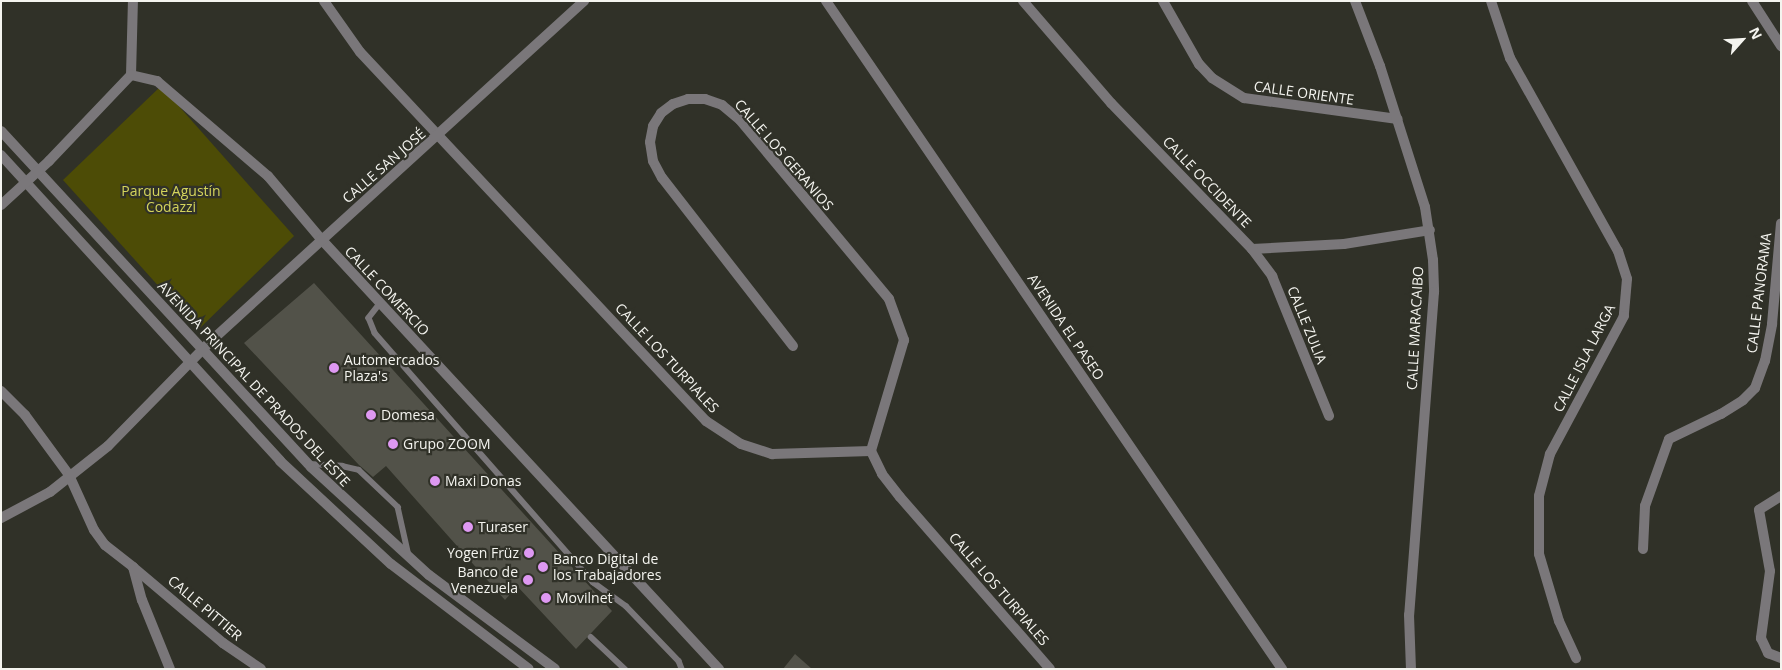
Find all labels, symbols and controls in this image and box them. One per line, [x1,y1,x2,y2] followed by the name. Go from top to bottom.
[1717,15,1767,65] north arrow
[1745,24,1767,42] text: N
[1253,78,1355,108] street label: CALLE ORIENTE
[731,96,837,214] street label: CALLE LOS GERANIOS
[339,125,429,207] street label: CALLE SAN JOSÉ
[1159,133,1255,231] street label: CALLE OCCIDENTE
[121,183,221,216] park label: Parque Agustín Codazzi
[1743,232,1775,354] street label: CALLE PANORAMA
[341,243,433,339] street label: CALLE COMERCIO
[1403,266,1427,390] street label: CALLE MARACAIBO
[1024,271,1108,383] street label: AVENIDA EL PASEO
[154,278,354,490] street label: AVENIDA PRINCIPAL DE PRADOS DEL ESTE
[1284,284,1330,366] street label: CALLE ZULIA
[612,300,722,416] street label: CALLE LOS TURPIALES
[1550,301,1618,415] street label: CALLE ISLA LARGA
[344,352,440,384] place label: Automercados Plaza's
[328,362,340,374] marker: Automercados Plaza's
[381,407,435,423] place label: Domesa
[365,409,377,421] marker: Domesa
[403,436,490,452] place label: Grupo ZOOM
[387,438,399,450] marker: Grupo ZOOM
[445,473,521,489] place label: Maxi Donas
[429,475,441,487] marker: Maxi Donas
[478,519,528,535] place label: Turaser
[462,521,474,533] marker: Turaser
[946,529,1052,649] street label: CALLE LOS TURPIALES
[447,545,519,561] place label: Yogen Früz
[523,547,535,559] marker: Yogen Früz
[553,551,661,584] place label: Banco Digital de los Trabajadores
[537,561,549,573] marker: Banco Digital de los Trabajadores
[451,564,518,596] place label: Banco de Venezuela
[164,572,246,644] street label: CALLE PITTIER
[522,574,534,586] marker: Banco de Venezuela
[556,590,613,606] place label: Movilnet
[540,592,552,604] marker: Movilnet

